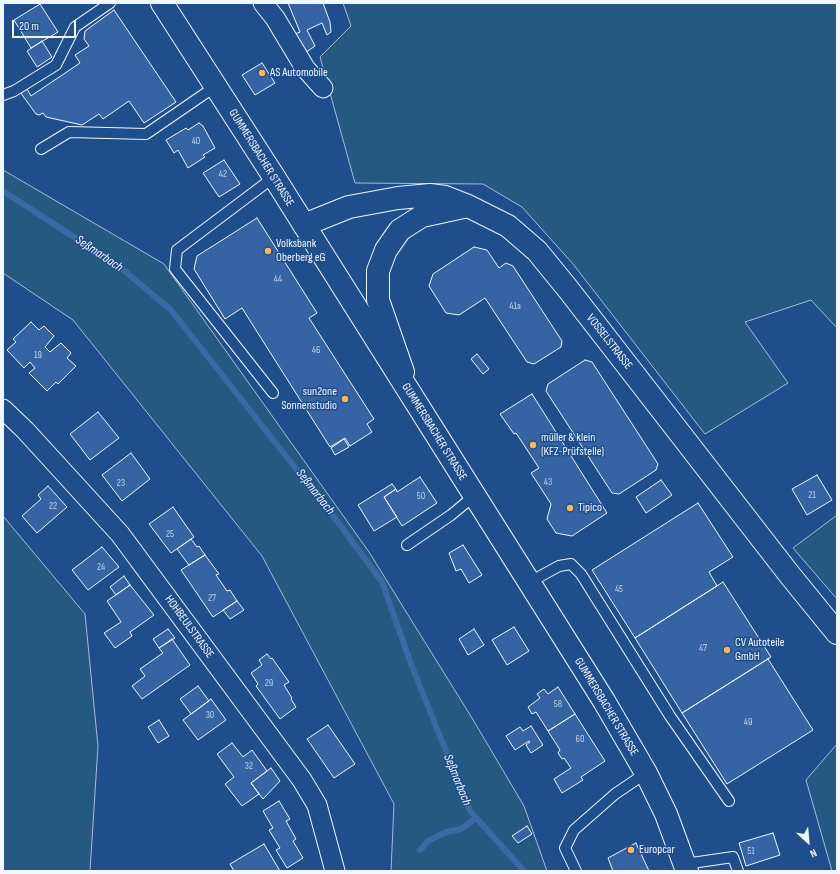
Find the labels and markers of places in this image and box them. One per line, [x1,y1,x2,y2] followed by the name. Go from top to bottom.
[270,66,328,80] place label: AS Automobile
[257,68,267,78] marker: AS Automobile
[276,237,326,265] place label: Volksbank Oberberg eG
[263,246,273,256] marker: Volksbank Oberberg eG
[281,385,337,413] place label: sun2one Sonnenstudio
[340,394,350,404] marker: sun2one Sonnenstudio
[541,431,604,459] place label: müller & klein (KFZ-Prüfstelle)
[528,440,538,450] marker: müller & klein (KFZ-Prüfstelle)
[578,501,602,515] place label: Tipico
[565,503,575,513] marker: Tipico
[735,636,785,664] place label: CV Autoteile GmbH
[722,645,732,655] marker: CV Autoteile GmbH
[639,843,675,857] place label: Europcar
[626,845,636,855] marker: Europcar

